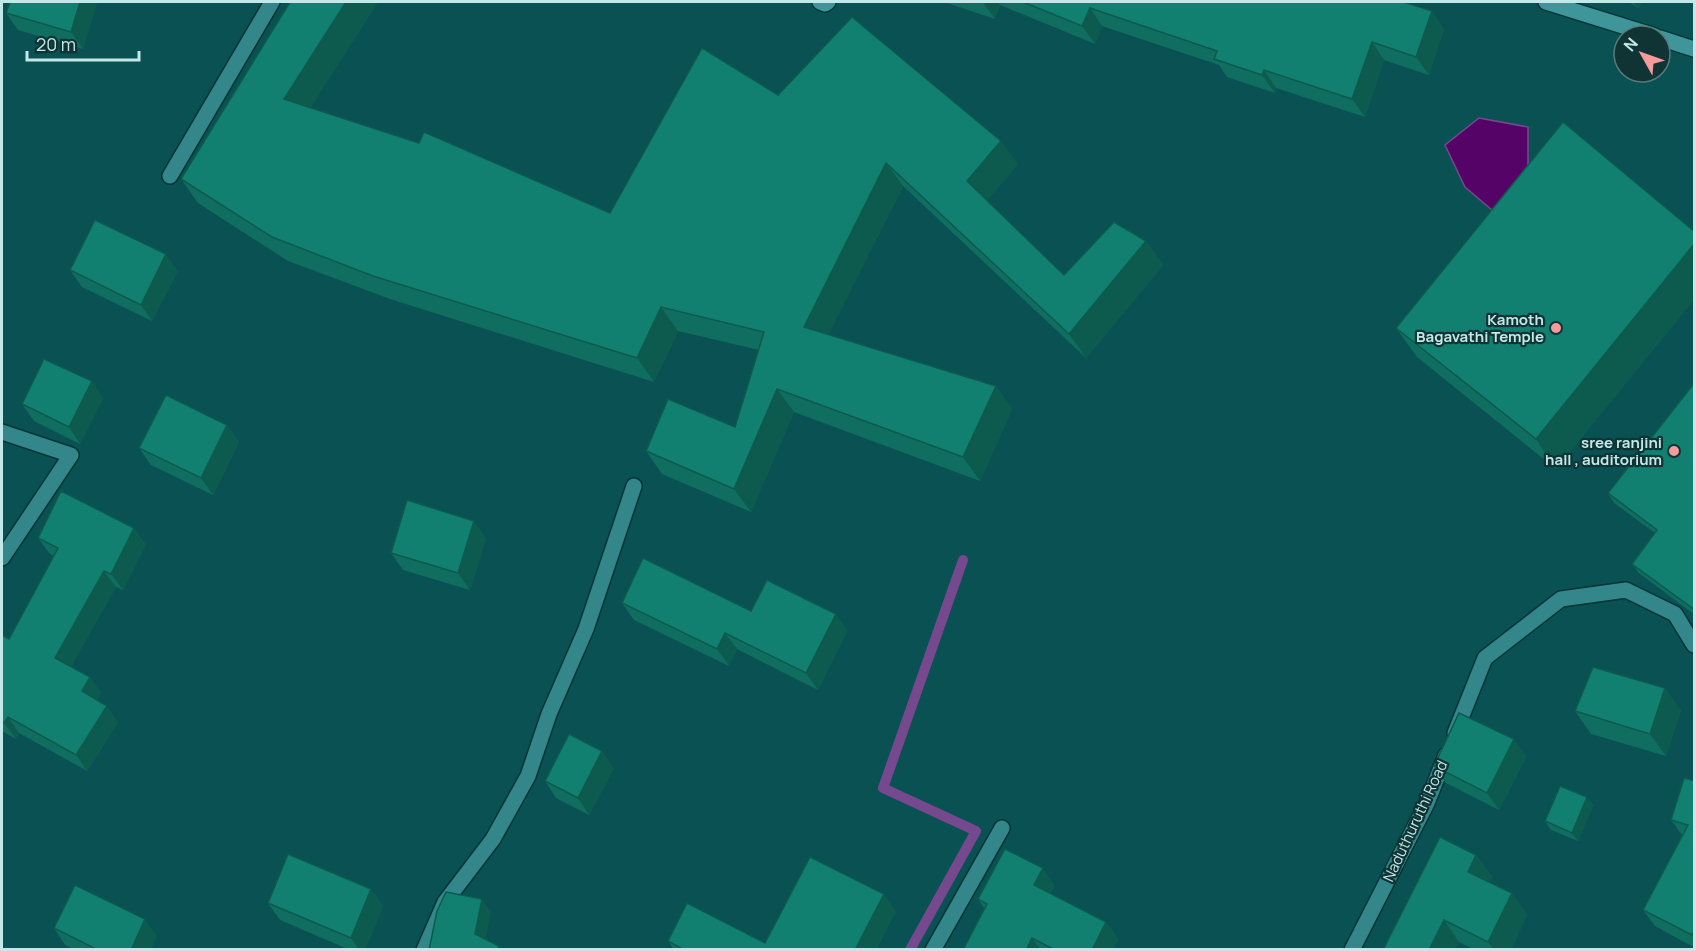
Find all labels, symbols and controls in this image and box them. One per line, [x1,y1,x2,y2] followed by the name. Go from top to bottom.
[27,24,140,62] scale bar
[1612,24,1672,84] north arrow
[36,32,76,56] text: 20 m
[1618,33,1643,56] text: N
[1416,309,1544,347] place label: Kamoth Bagavathi Temple
[1549,321,1563,335] marker: Kamoth Bagavathi Temple
[1545,432,1662,470] place label: sree ranjini hall , auditorium
[1667,444,1681,458] marker: sree ranjini hall , auditorium
[1378,757,1452,885] street label: Naduthuruthi Road

